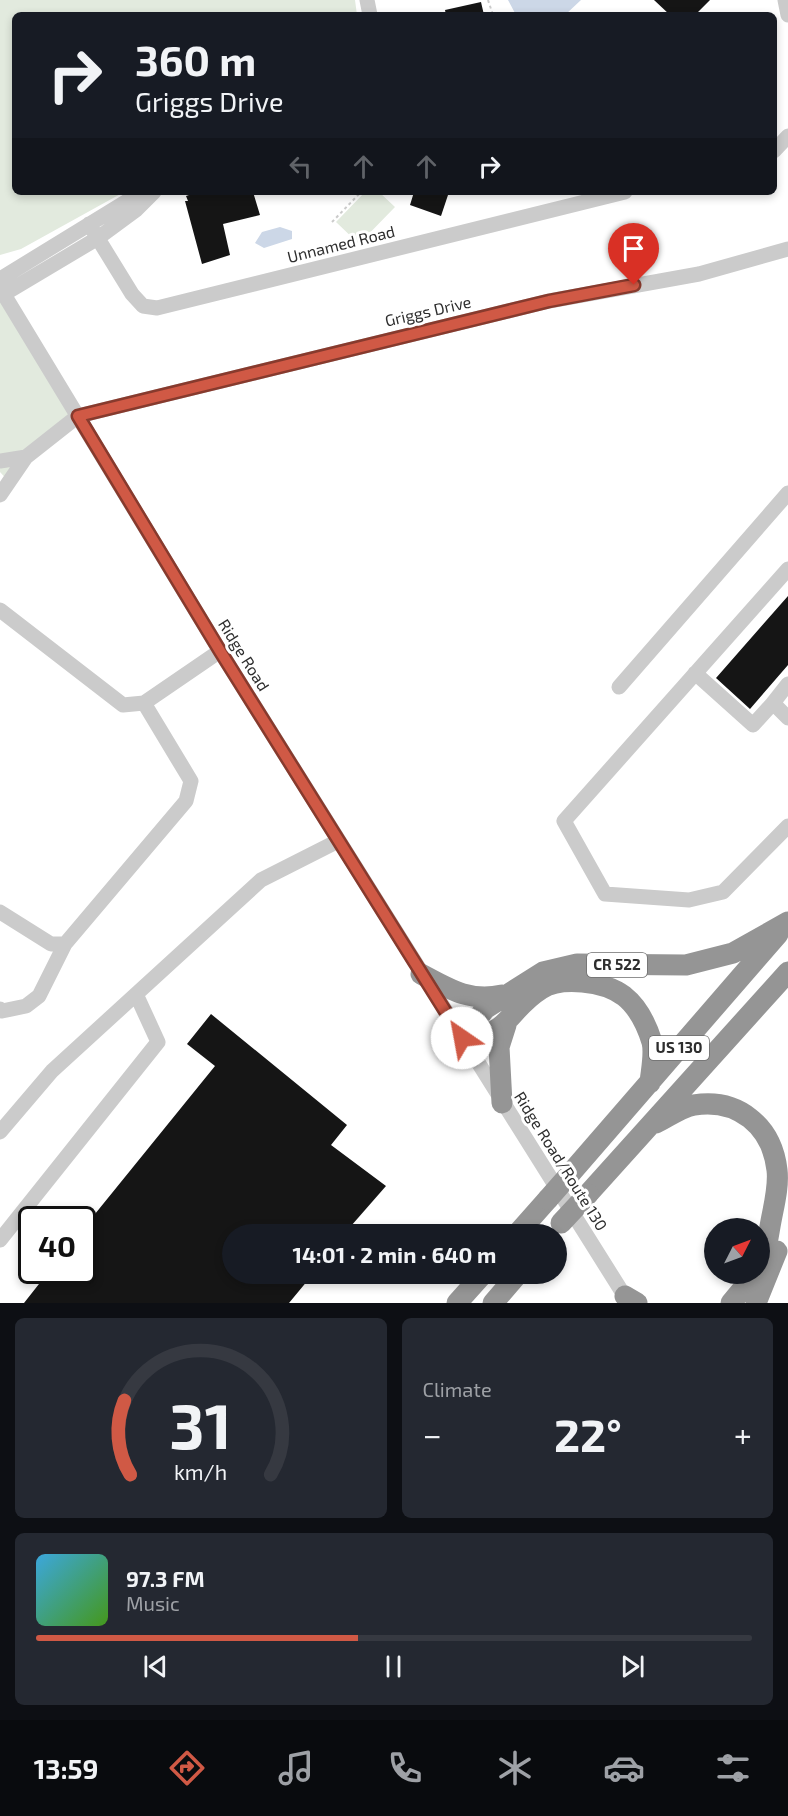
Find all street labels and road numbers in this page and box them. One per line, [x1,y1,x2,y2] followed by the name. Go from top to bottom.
[285,221,397,266] street label: Unnamed Road
[383,291,473,330] street label: Griggs Drive
[215,615,274,694] street label: Ridge Road
[587,953,647,977] road number: CR 522
[649,1036,709,1060] road number: US 130
[511,1088,612,1234] street label: Ridge Road/Route 130

